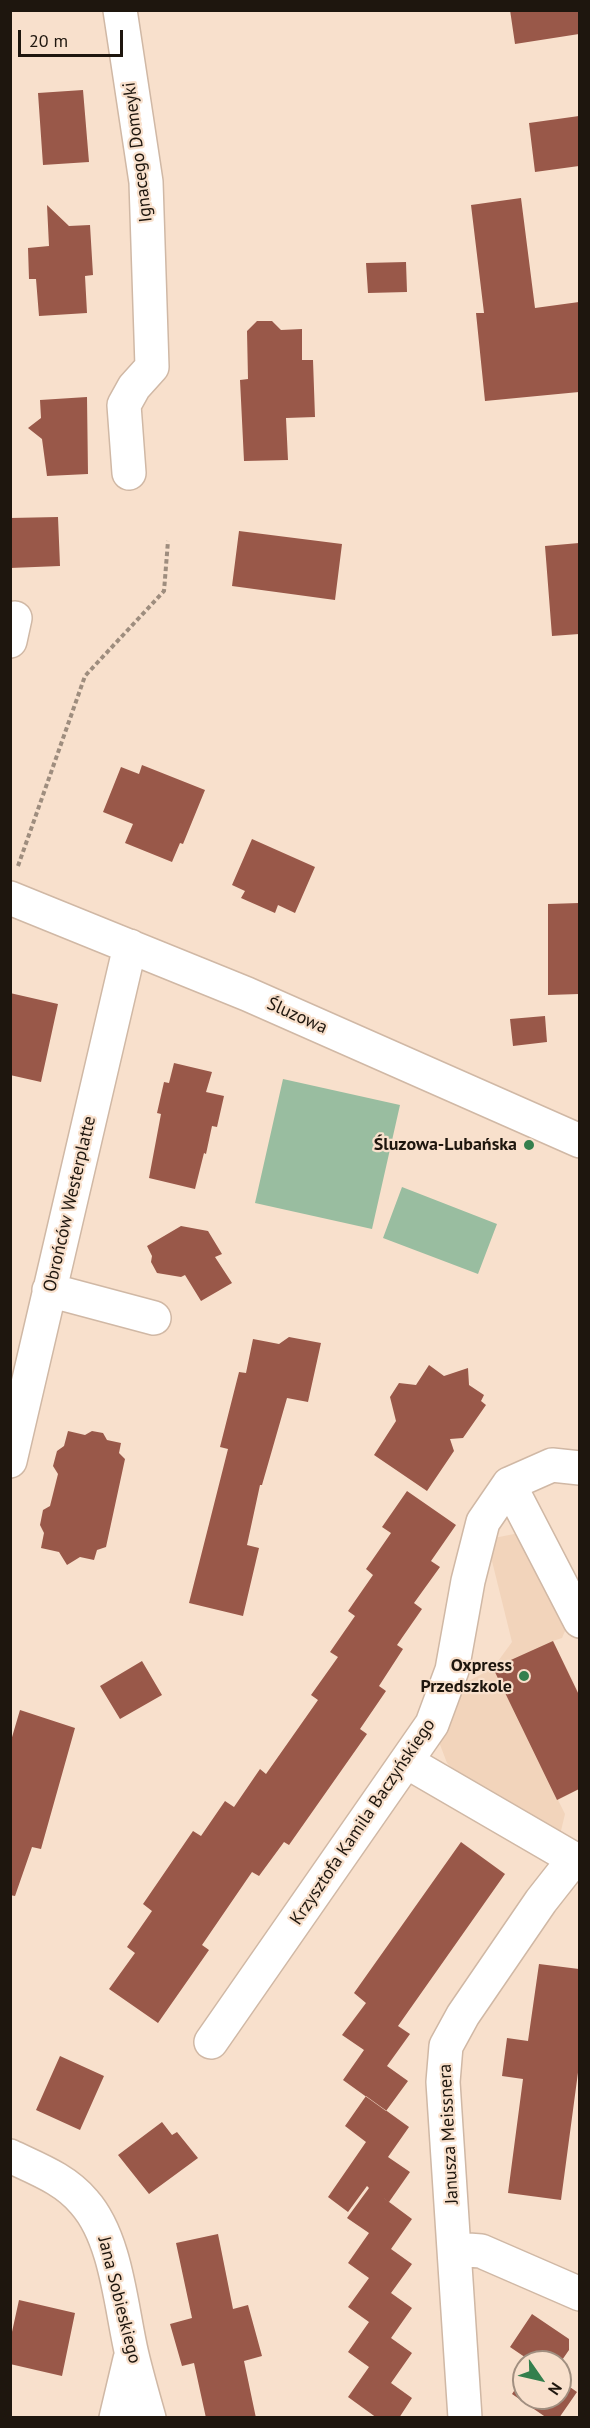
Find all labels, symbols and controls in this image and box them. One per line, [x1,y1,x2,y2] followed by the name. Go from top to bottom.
[21,18,126,56] scale bar
[29,29,68,52] text: 20 m
[119,81,157,223] street label: Ignacego Domeyki
[263,993,331,1039] street label: Śluzowa
[39,1114,101,1294] street label: Obrońców Westerplatte
[374,1134,517,1156] place label: Śluzowa-Lubańska
[522,1138,536,1152] marker: Śluzowa-Lubańska
[420,1655,512,1698] place label: Oxpress Przedszkole
[517,1669,531,1683] marker: Oxpress Przedszkole
[286,1715,440,1929] street label: Krzysztofa Kamila Baczyńskiego
[435,2063,463,2205] street label: Janusza Meissnera
[93,2234,145,2366] street label: Jana Sobieskiego
[512,2350,572,2410] north arrow
[544,2379,566,2399] text: N

